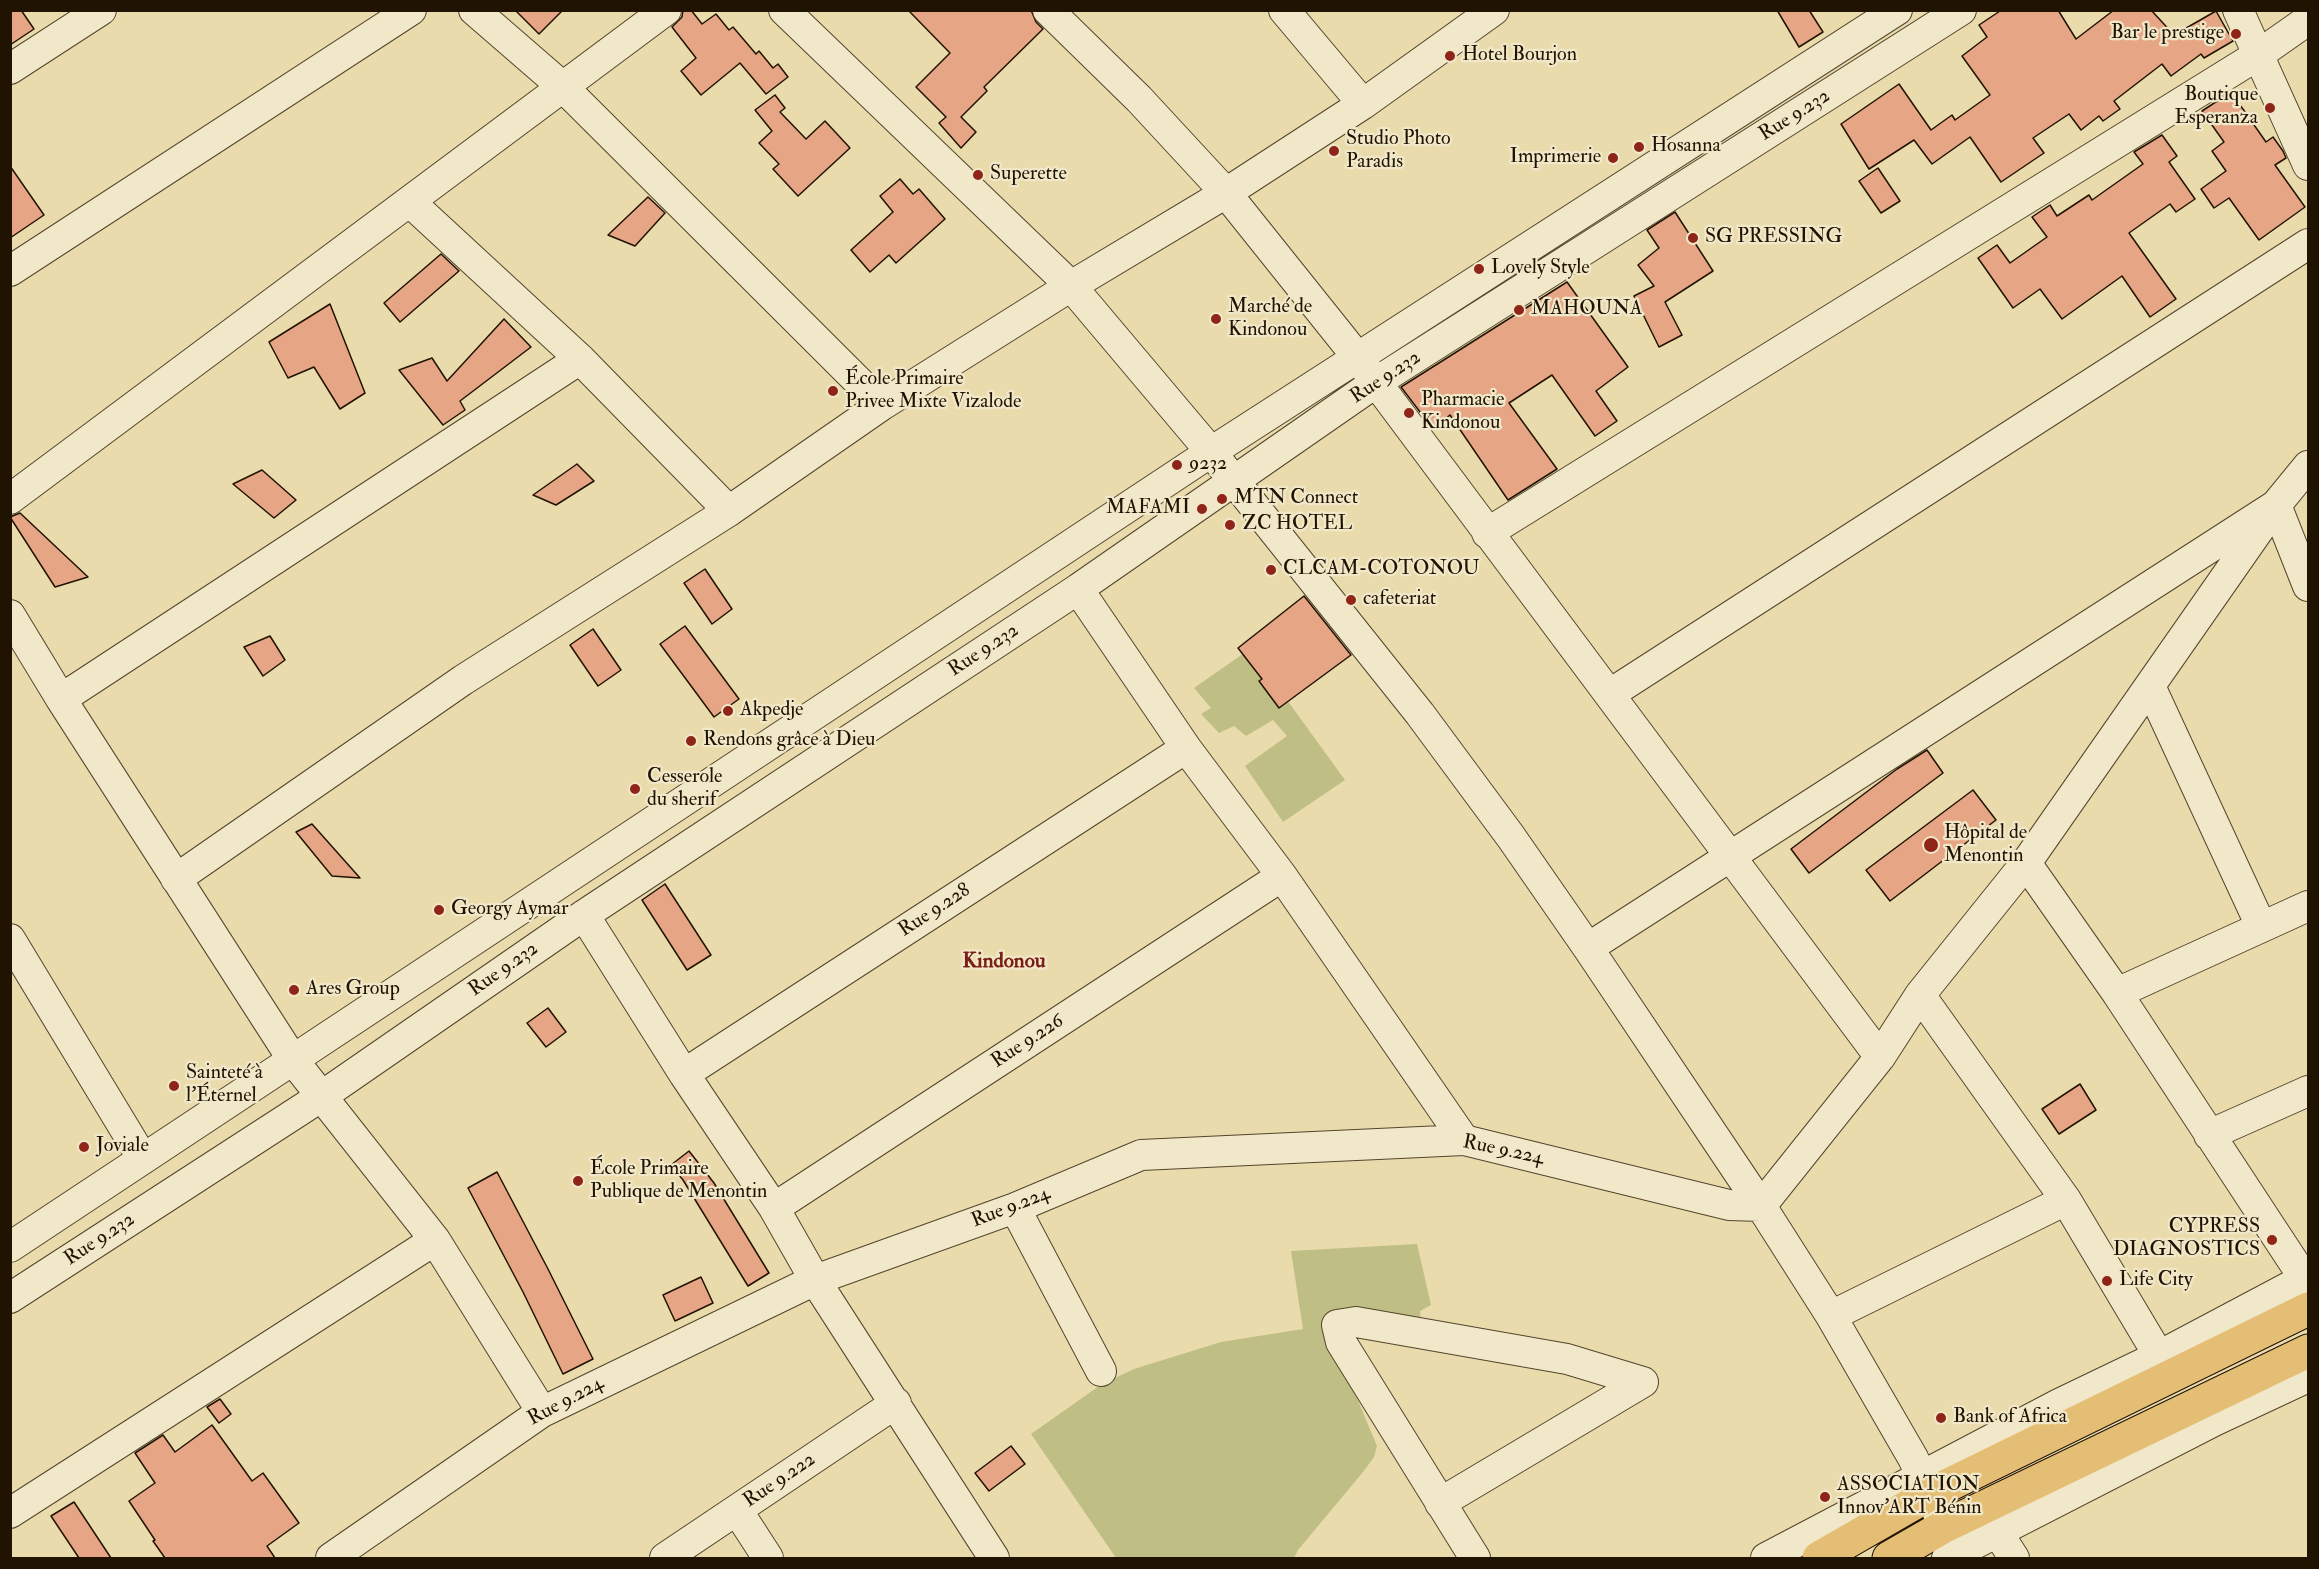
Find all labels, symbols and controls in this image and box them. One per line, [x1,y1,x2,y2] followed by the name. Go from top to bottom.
[2111,22,2224,46] place label: Bar le prestige
[2229,27,2243,41] marker: Bar le prestige
[1462,44,1577,68] place label: Hotel Bourjon
[1443,49,1457,63] marker: Hotel Bourjon
[2174,84,2258,131] place label: Boutique Esperanza
[1755,85,1835,147] street label: Rue 9.232
[2263,101,2277,115] marker: Boutique Esperanza
[1346,128,1451,175] place label: Studio Photo Paradis
[1651,135,1721,159] place label: Hosanna
[1632,140,1646,154] marker: Hosanna
[1327,144,1341,158] marker: Studio Photo Paradis
[1510,146,1601,170] place label: Imprimerie
[1606,151,1620,165] marker: Imprimerie
[990,163,1067,187] place label: Superette
[971,168,985,182] marker: Superette
[1705,226,1842,250] place label: SG PRESSING
[1686,231,1700,245] marker: SG PRESSING
[1491,257,1590,281] place label: Lovely Style
[1472,262,1486,276] marker: Lovely Style
[1228,296,1312,343] place label: Marché de Kindonou
[1531,298,1642,322] place label: MAHOUNA
[1512,303,1526,317] marker: MAHOUNA
[1209,312,1223,326] marker: Marché de Kindonou
[1346,346,1426,410] street label: Rue 9.232
[845,368,1021,415] place label: École Primaire Privee Mixte Vizalode
[826,384,840,398] marker: École Primaire Privee Mixte Vizalode
[1421,389,1504,436] place label: Pharmacie Kindonou
[1402,406,1416,420] marker: Pharmacie Kindonou
[1189,453,1227,477] place label: 9232
[1170,458,1184,472] marker: 9232
[1234,487,1358,511] place label: MTN Connect
[1215,492,1229,506] marker: MTN Connect
[1106,497,1190,521] place label: MAFAMI
[1195,502,1209,516] marker: MAFAMI
[1242,513,1352,537] place label: ZC HOTEL
[1223,518,1237,532] marker: ZC HOTEL
[1283,558,1480,582] place label: CLCAM-COTONOU
[1264,563,1278,577] marker: CLCAM-COTONOU
[1363,588,1436,612] place label: cafeteriat
[1344,593,1358,607] marker: cafeteriat
[944,619,1024,683] street label: Rue 9.232
[740,699,803,723] place label: Akpedje
[721,704,735,718] marker: Akpedje
[703,729,875,753] place label: Rendons grâce à Dieu
[684,734,698,748] marker: Rendons grâce à Dieu
[647,766,722,813] place label: Cesserole du sherif
[628,782,642,796] marker: Cesserole du sherif
[1944,822,2027,869] place label: Hôpital de Menontin
[1922,836,1940,854] marker: Hôpital de Menontin
[895,879,975,943] street label: Rue 9.228
[451,898,568,922] place label: Georgy Aymar
[432,903,446,917] marker: Georgy Aymar
[465,937,543,1003] street label: Rue 9.232
[962,949,1046,975] district label: Kindonou
[306,978,400,1002] place label: Ares Group
[287,983,301,997] marker: Ares Group
[987,1010,1069,1074] street label: Rue 9.226
[186,1062,263,1109] place label: Sainteté à l'Éternel
[167,1079,181,1093] marker: Sainteté à l'Éternel
[1460,1131,1546,1171] street label: Rue 9.224
[96,1135,149,1159] place label: Joviale
[77,1140,91,1154] marker: Joviale
[590,1158,767,1205] place label: École Primaire Publique de Menontin
[571,1174,585,1188] marker: École Primaire Publique de Menontin
[968,1182,1054,1234] street label: Rue 9.224
[60,1208,140,1272] street label: Rue 9.232
[2113,1216,2260,1263] place label: CYPRESS DIAGNOSTICS
[2265,1233,2279,1247] marker: CYPRESS DIAGNOSTICS
[2119,1269,2193,1293] place label: Life City
[2100,1274,2114,1288] marker: Life City
[524,1372,608,1432] street label: Rue 9.224
[1953,1406,2067,1430] place label: Bank of Africa
[1934,1411,1948,1425] marker: Bank of Africa
[739,1448,821,1514] street label: Rue 9.222
[1837,1474,1982,1521] place label: ASSOCIATION Innov'ART Bénin
[1818,1490,1832,1504] marker: ASSOCIATION Innov'ART Bénin

